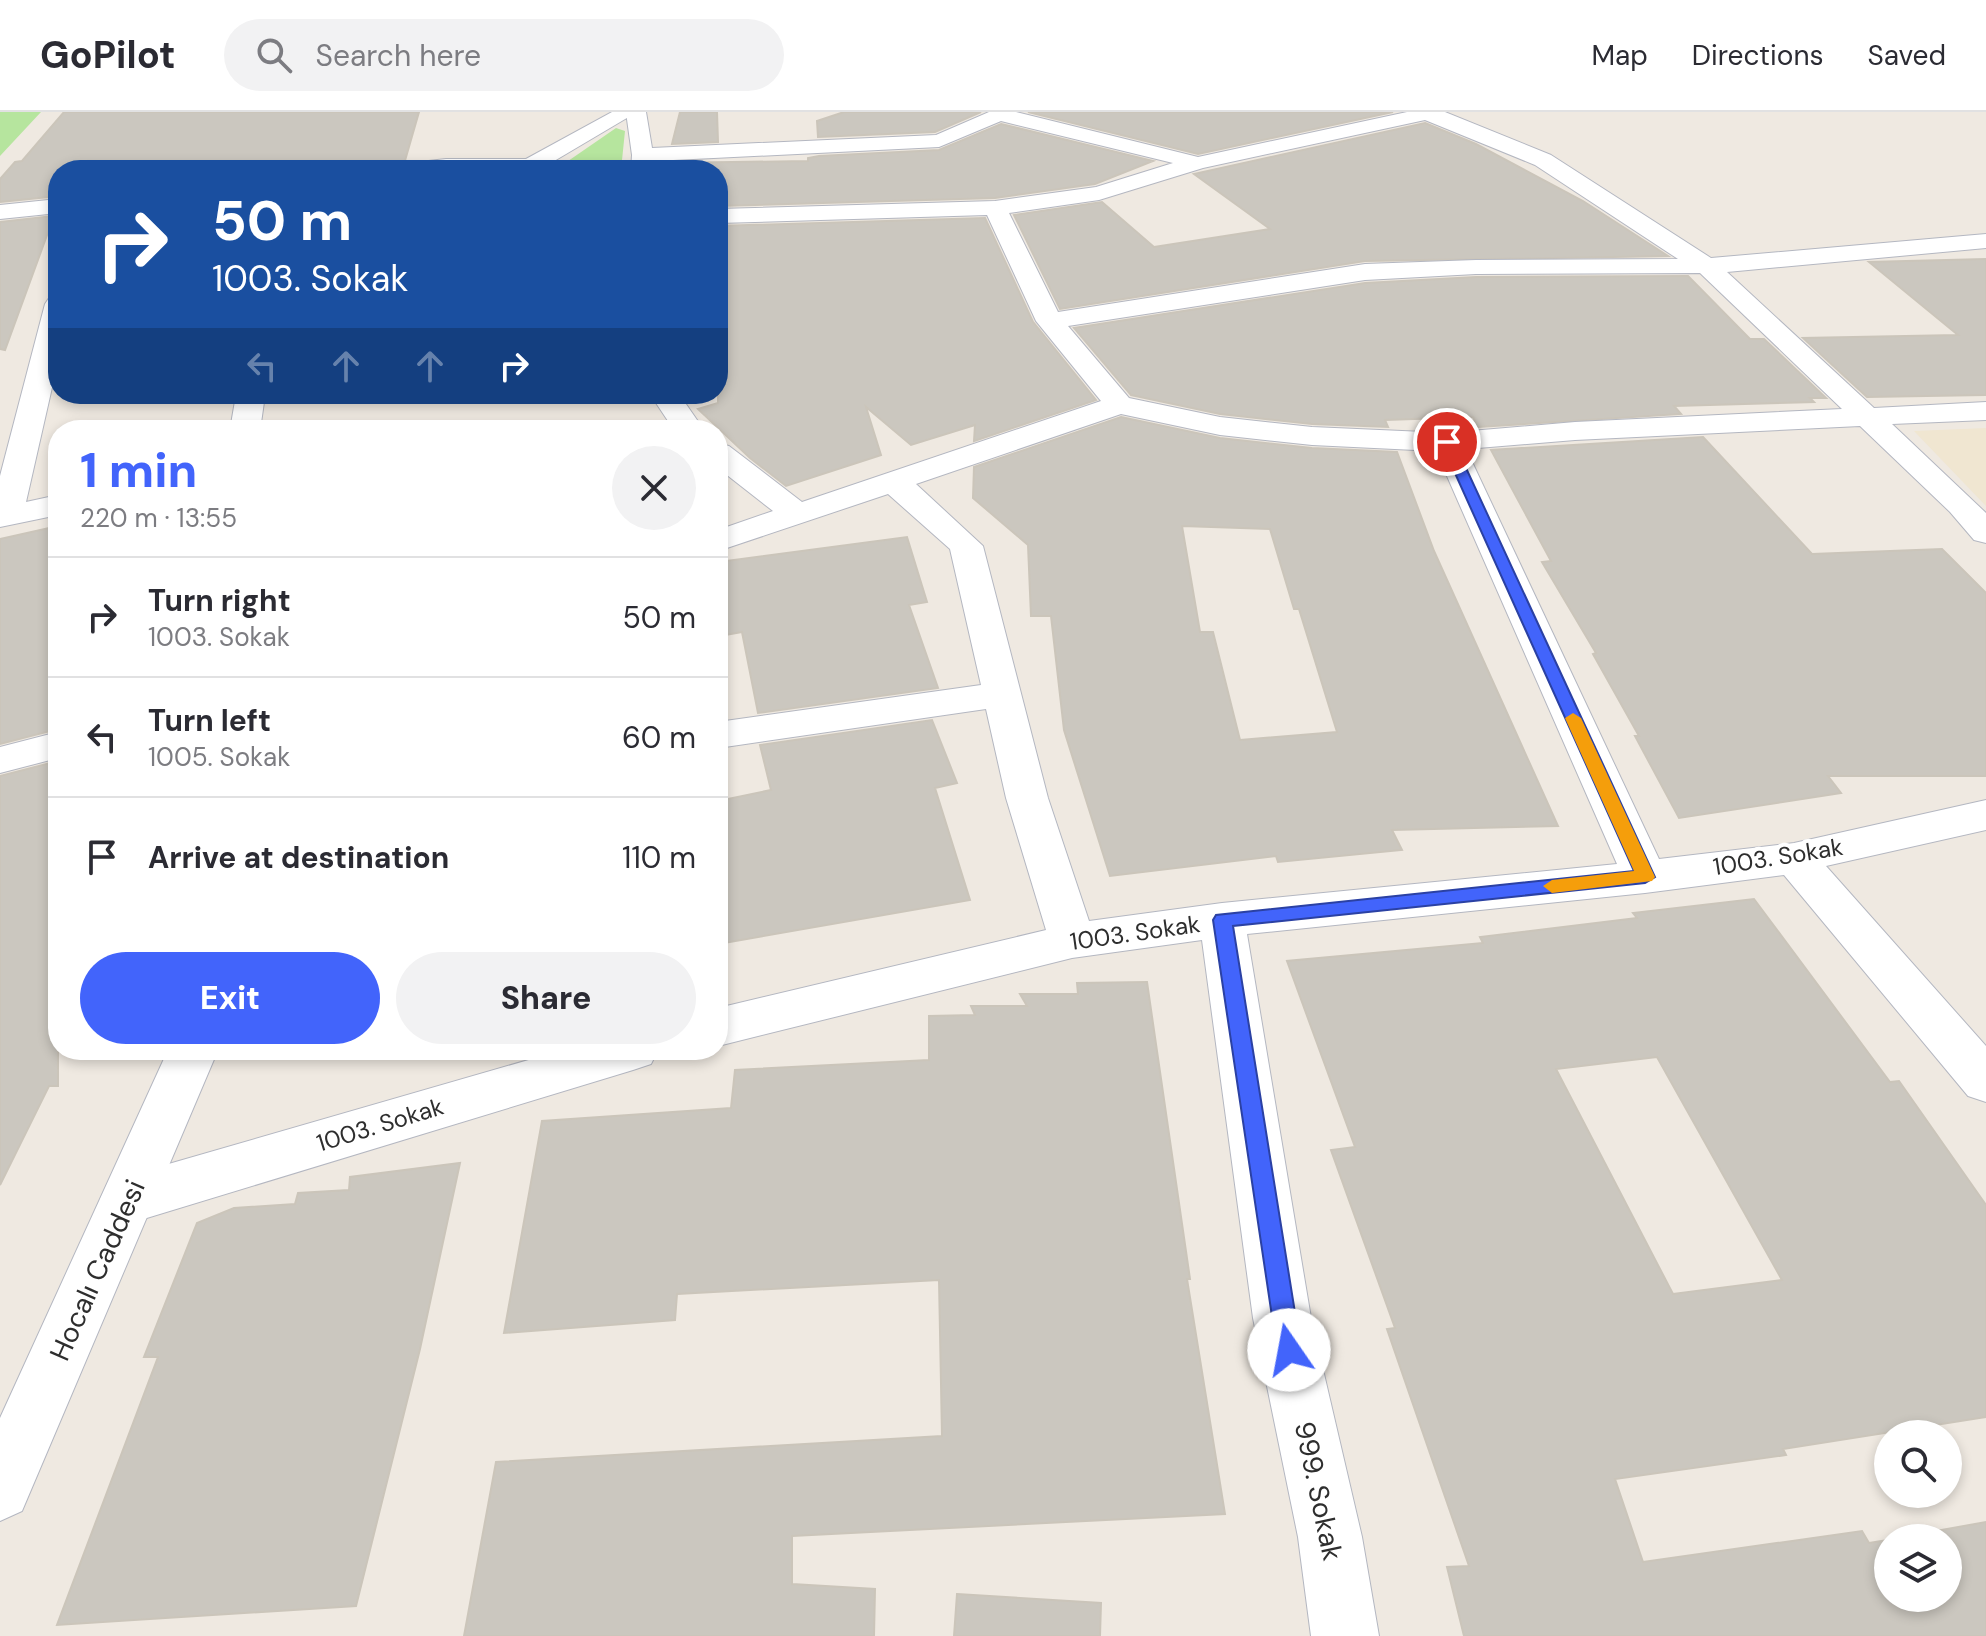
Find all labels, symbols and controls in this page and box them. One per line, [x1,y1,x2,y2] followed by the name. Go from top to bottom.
[224,19,784,91] search box
[40,30,176,80] text: GoPilot
[252,33,296,77] icon: search
[316,36,481,75] text: Search here
[1591,37,1648,74] text: Map
[1692,37,1824,74] text: Directions
[1868,37,1946,74] text: Saved
[212,184,352,257] text: 50 m
[80,192,184,296] icon: right
[212,255,408,302] text: 1003. Sokak
[240,344,284,388] icon: left
[324,344,368,388] icon: ahead
[408,344,452,388] icon: ahead
[492,344,536,388] icon: right
[1413,408,1481,476] pin
[1425,420,1469,464] icon: arrive
[80,439,197,502] text: 1 min
[612,446,696,530] button: close
[80,501,237,535] text: 220 m · 13:55
[148,581,291,620] text: Turn right
[80,595,124,639] icon: right
[622,598,696,637] text: 50 m
[148,620,290,654] text: 1003. Sokak
[148,701,271,740] text: Turn left
[80,715,124,759] icon: left
[622,718,696,757] text: 60 m
[148,740,290,774] text: 1005. Sokak
[1711,831,1845,882] street label: 1003. Sokak
[80,835,124,879] icon: arrive
[148,838,449,877] text: Arrive at destination
[622,838,696,877] text: 110 m
[1068,908,1202,957] street label: 1003. Sokak
[80,952,380,1044] button: Exit
[396,952,696,1044] button: Share
[313,1091,447,1158] street label: 1003. Sokak
[41,1174,154,1366] street label: Hocalı Caddesi
[1247,1308,1331,1392] position arrow
[1286,1418,1351,1564] street label: 999. Sokak
[1874,1420,1962,1612] map controls
[1874,1420,1962,1508] button: search
[1874,1524,1962,1612] button: layers

